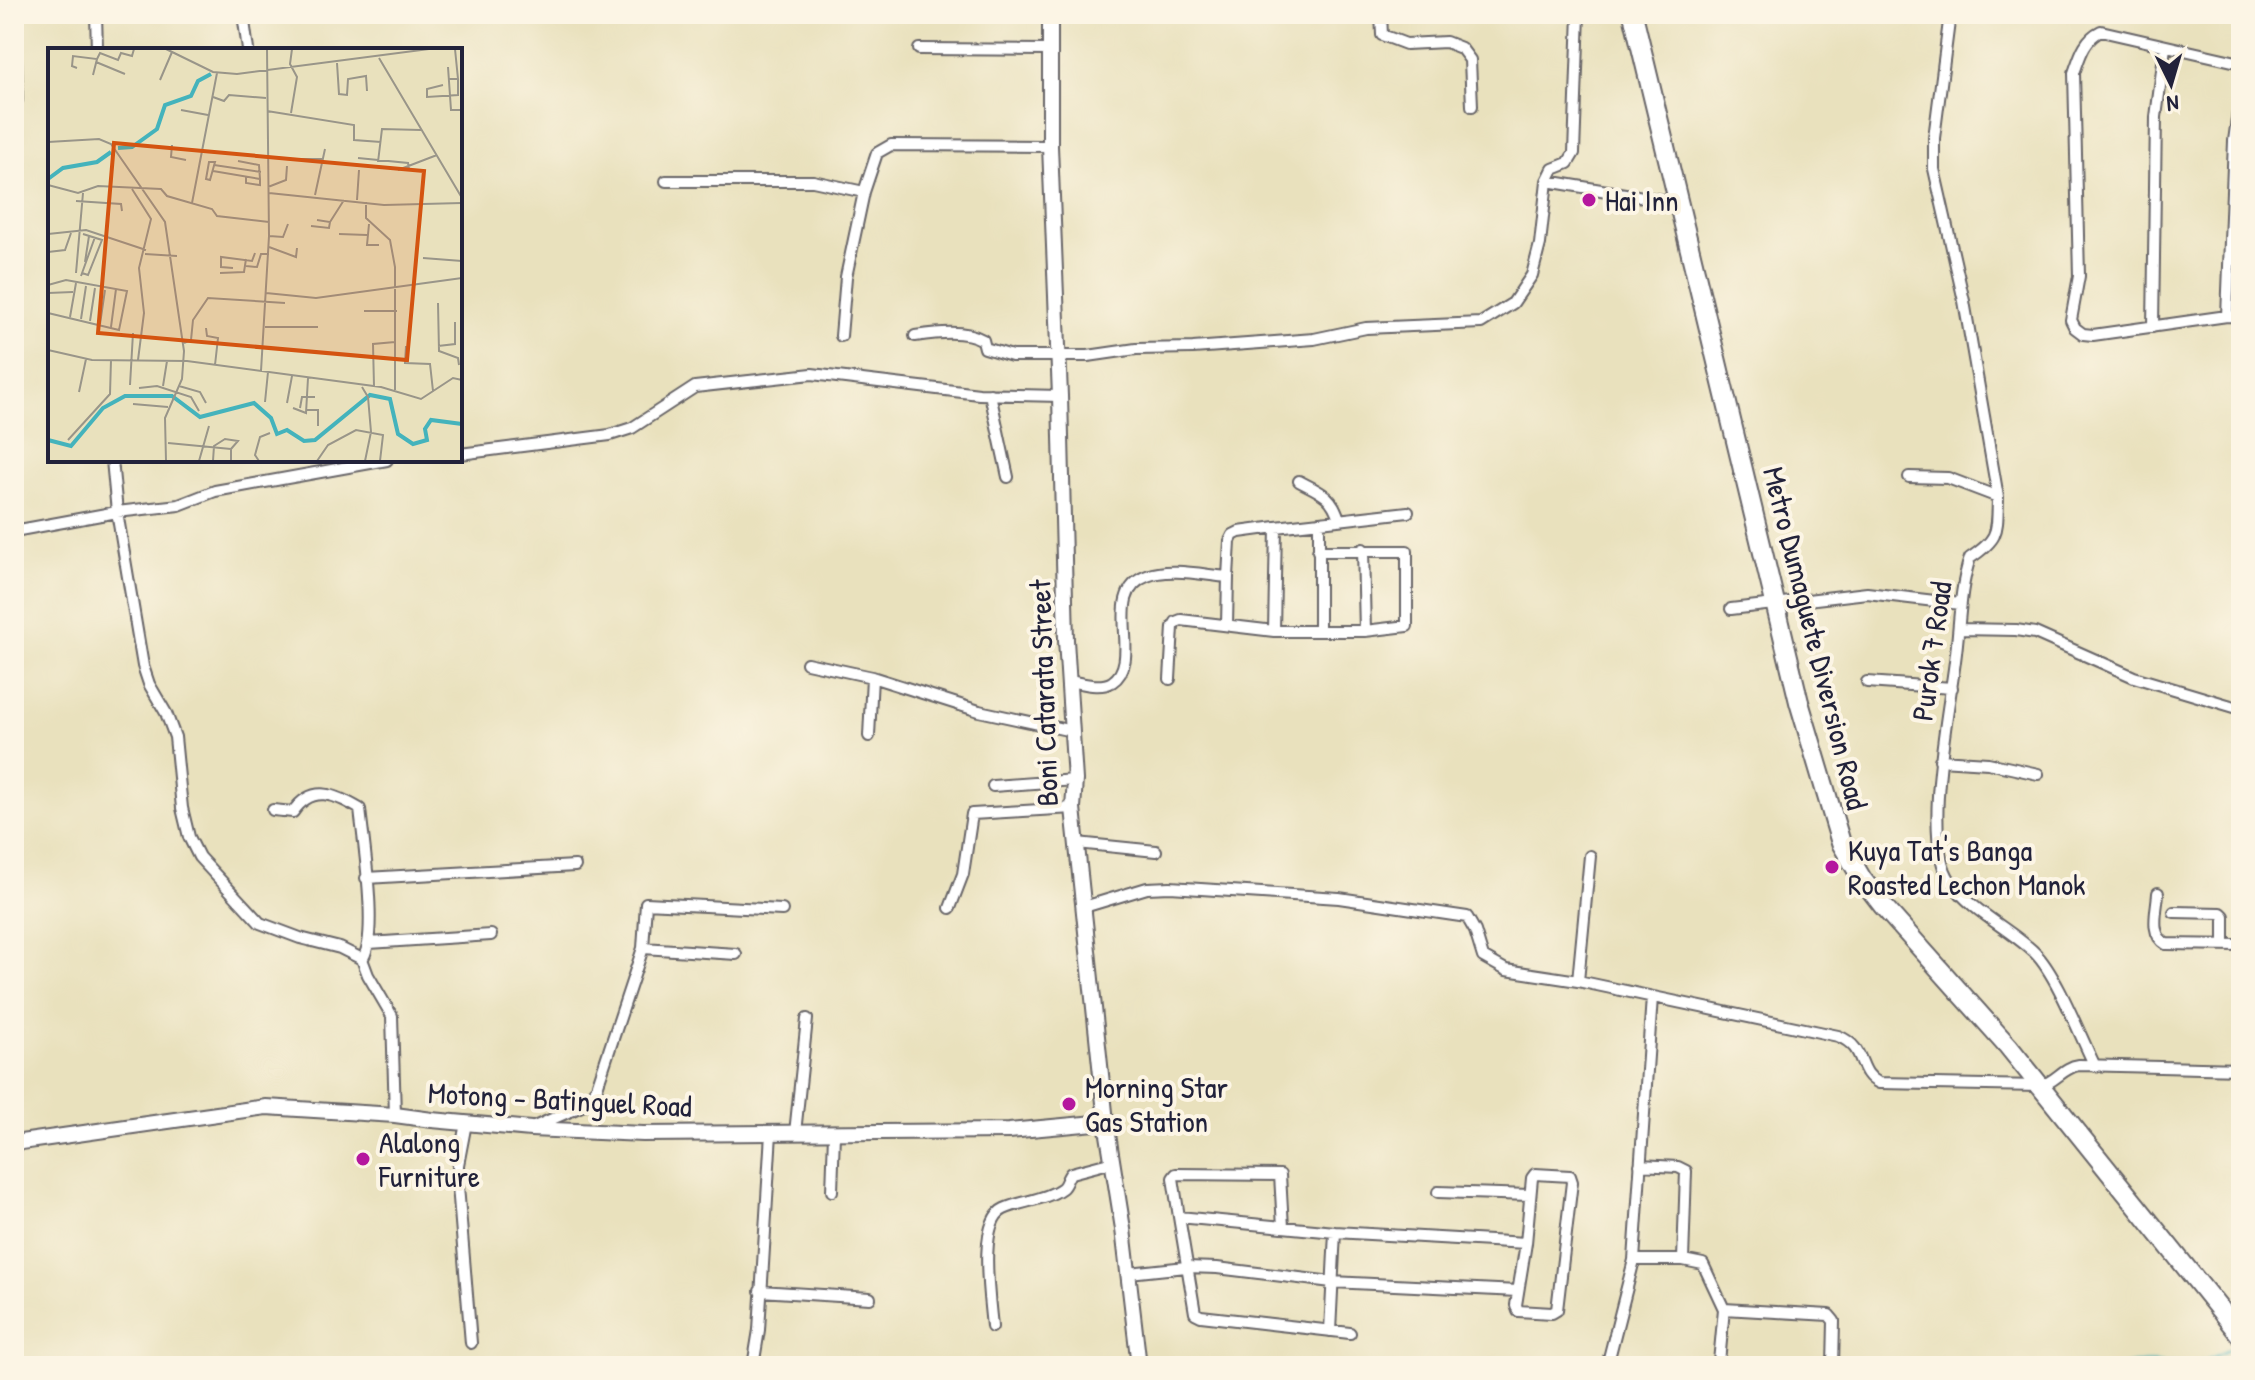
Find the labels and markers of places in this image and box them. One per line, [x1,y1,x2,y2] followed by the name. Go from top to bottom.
[1605,180,1679,220] place label: Hai Inn
[1580,191,1598,209] marker: Hai Inn
[1848,830,2085,904] place label: Kuya Tat's Banga Roasted Lechon Manok
[1823,858,1841,876] marker: Kuya Tat's Banga Roasted Lechon Manok
[1085,1067,1228,1141] place label: Morning Star Gas Station
[1060,1095,1078,1113] marker: Morning Star Gas Station
[378,1122,480,1196] place label: Alalong Furniture
[354,1150,372,1168] marker: Alalong Furniture

